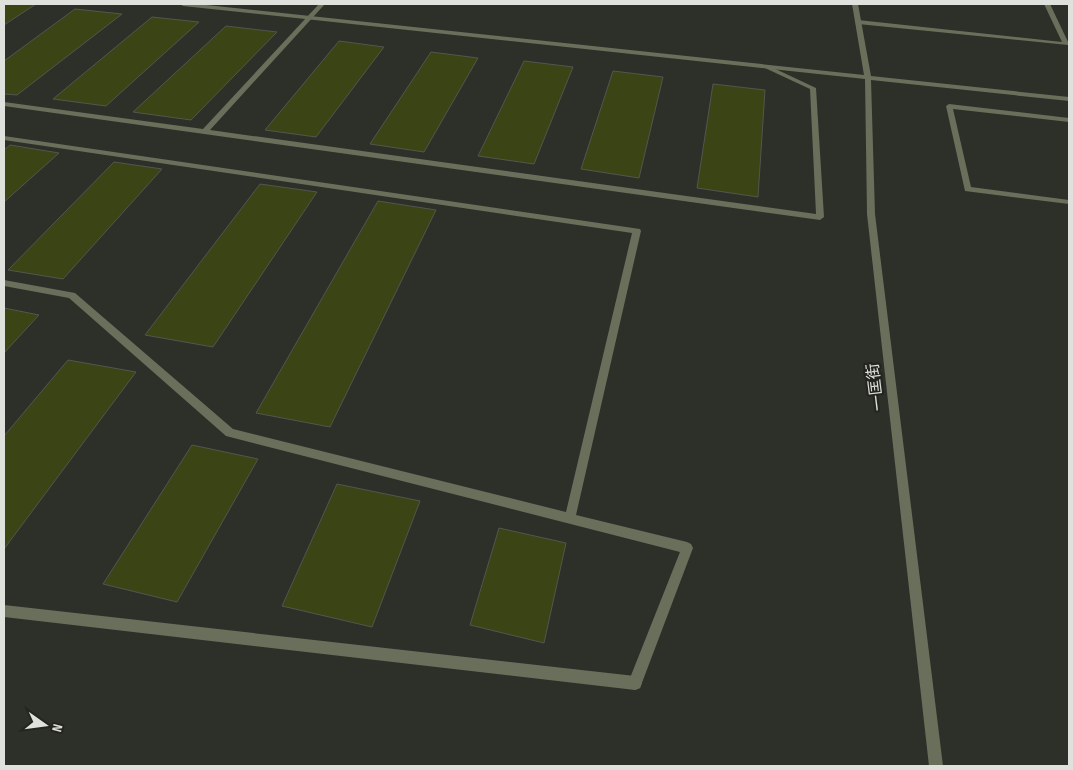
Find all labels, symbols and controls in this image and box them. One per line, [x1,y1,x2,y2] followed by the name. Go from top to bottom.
[864,362,888,412] street label: 一匡街
[20,700,70,750] north arrow
[48,722,66,734] text: N

